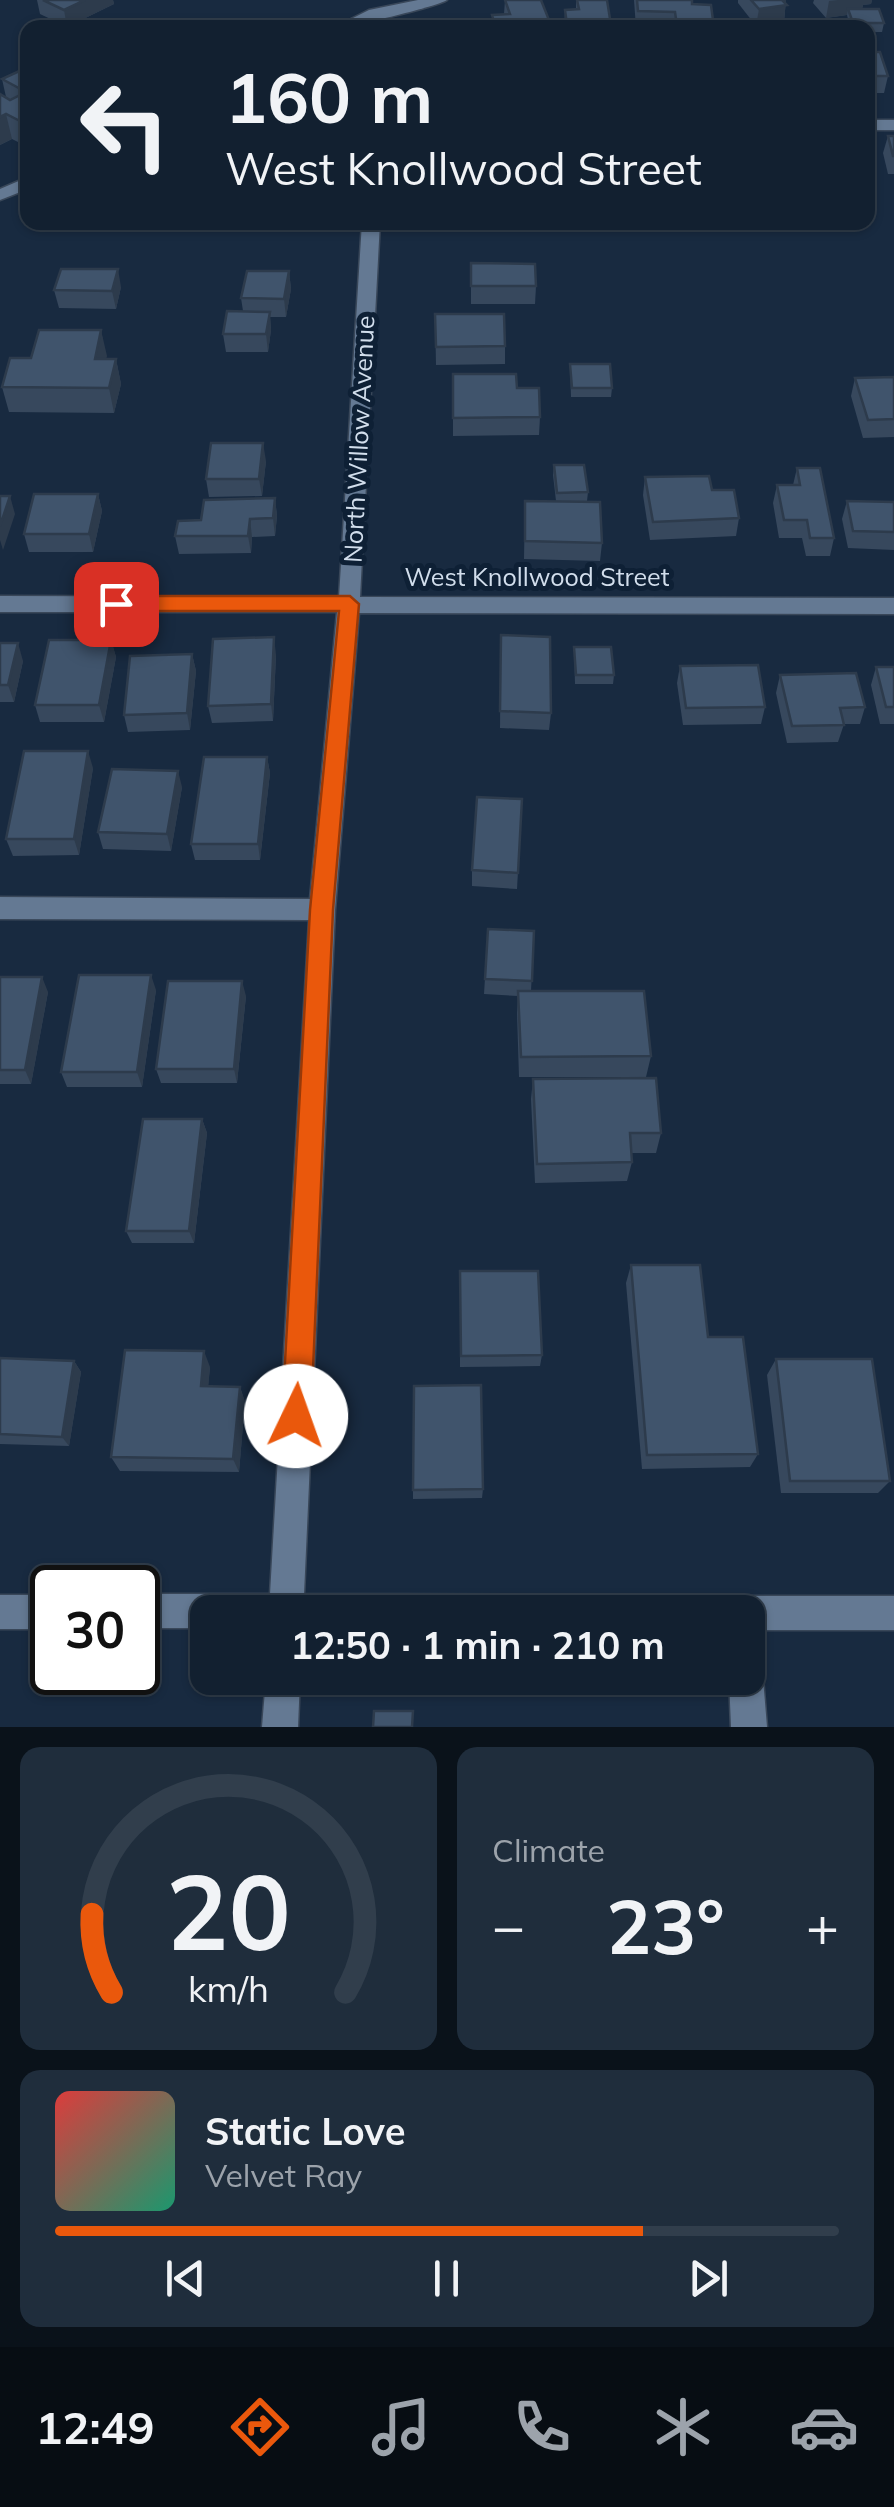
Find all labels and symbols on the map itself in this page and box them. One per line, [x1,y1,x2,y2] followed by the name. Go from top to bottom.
[337,314,380,563] street label: North Willow Avenue
[405,561,670,592] street label: West Knollwood Street
[74,562,159,647] pin
[244,1364,348,1468] position arrow
[30,1565,160,1695] speed limit sign: 30

